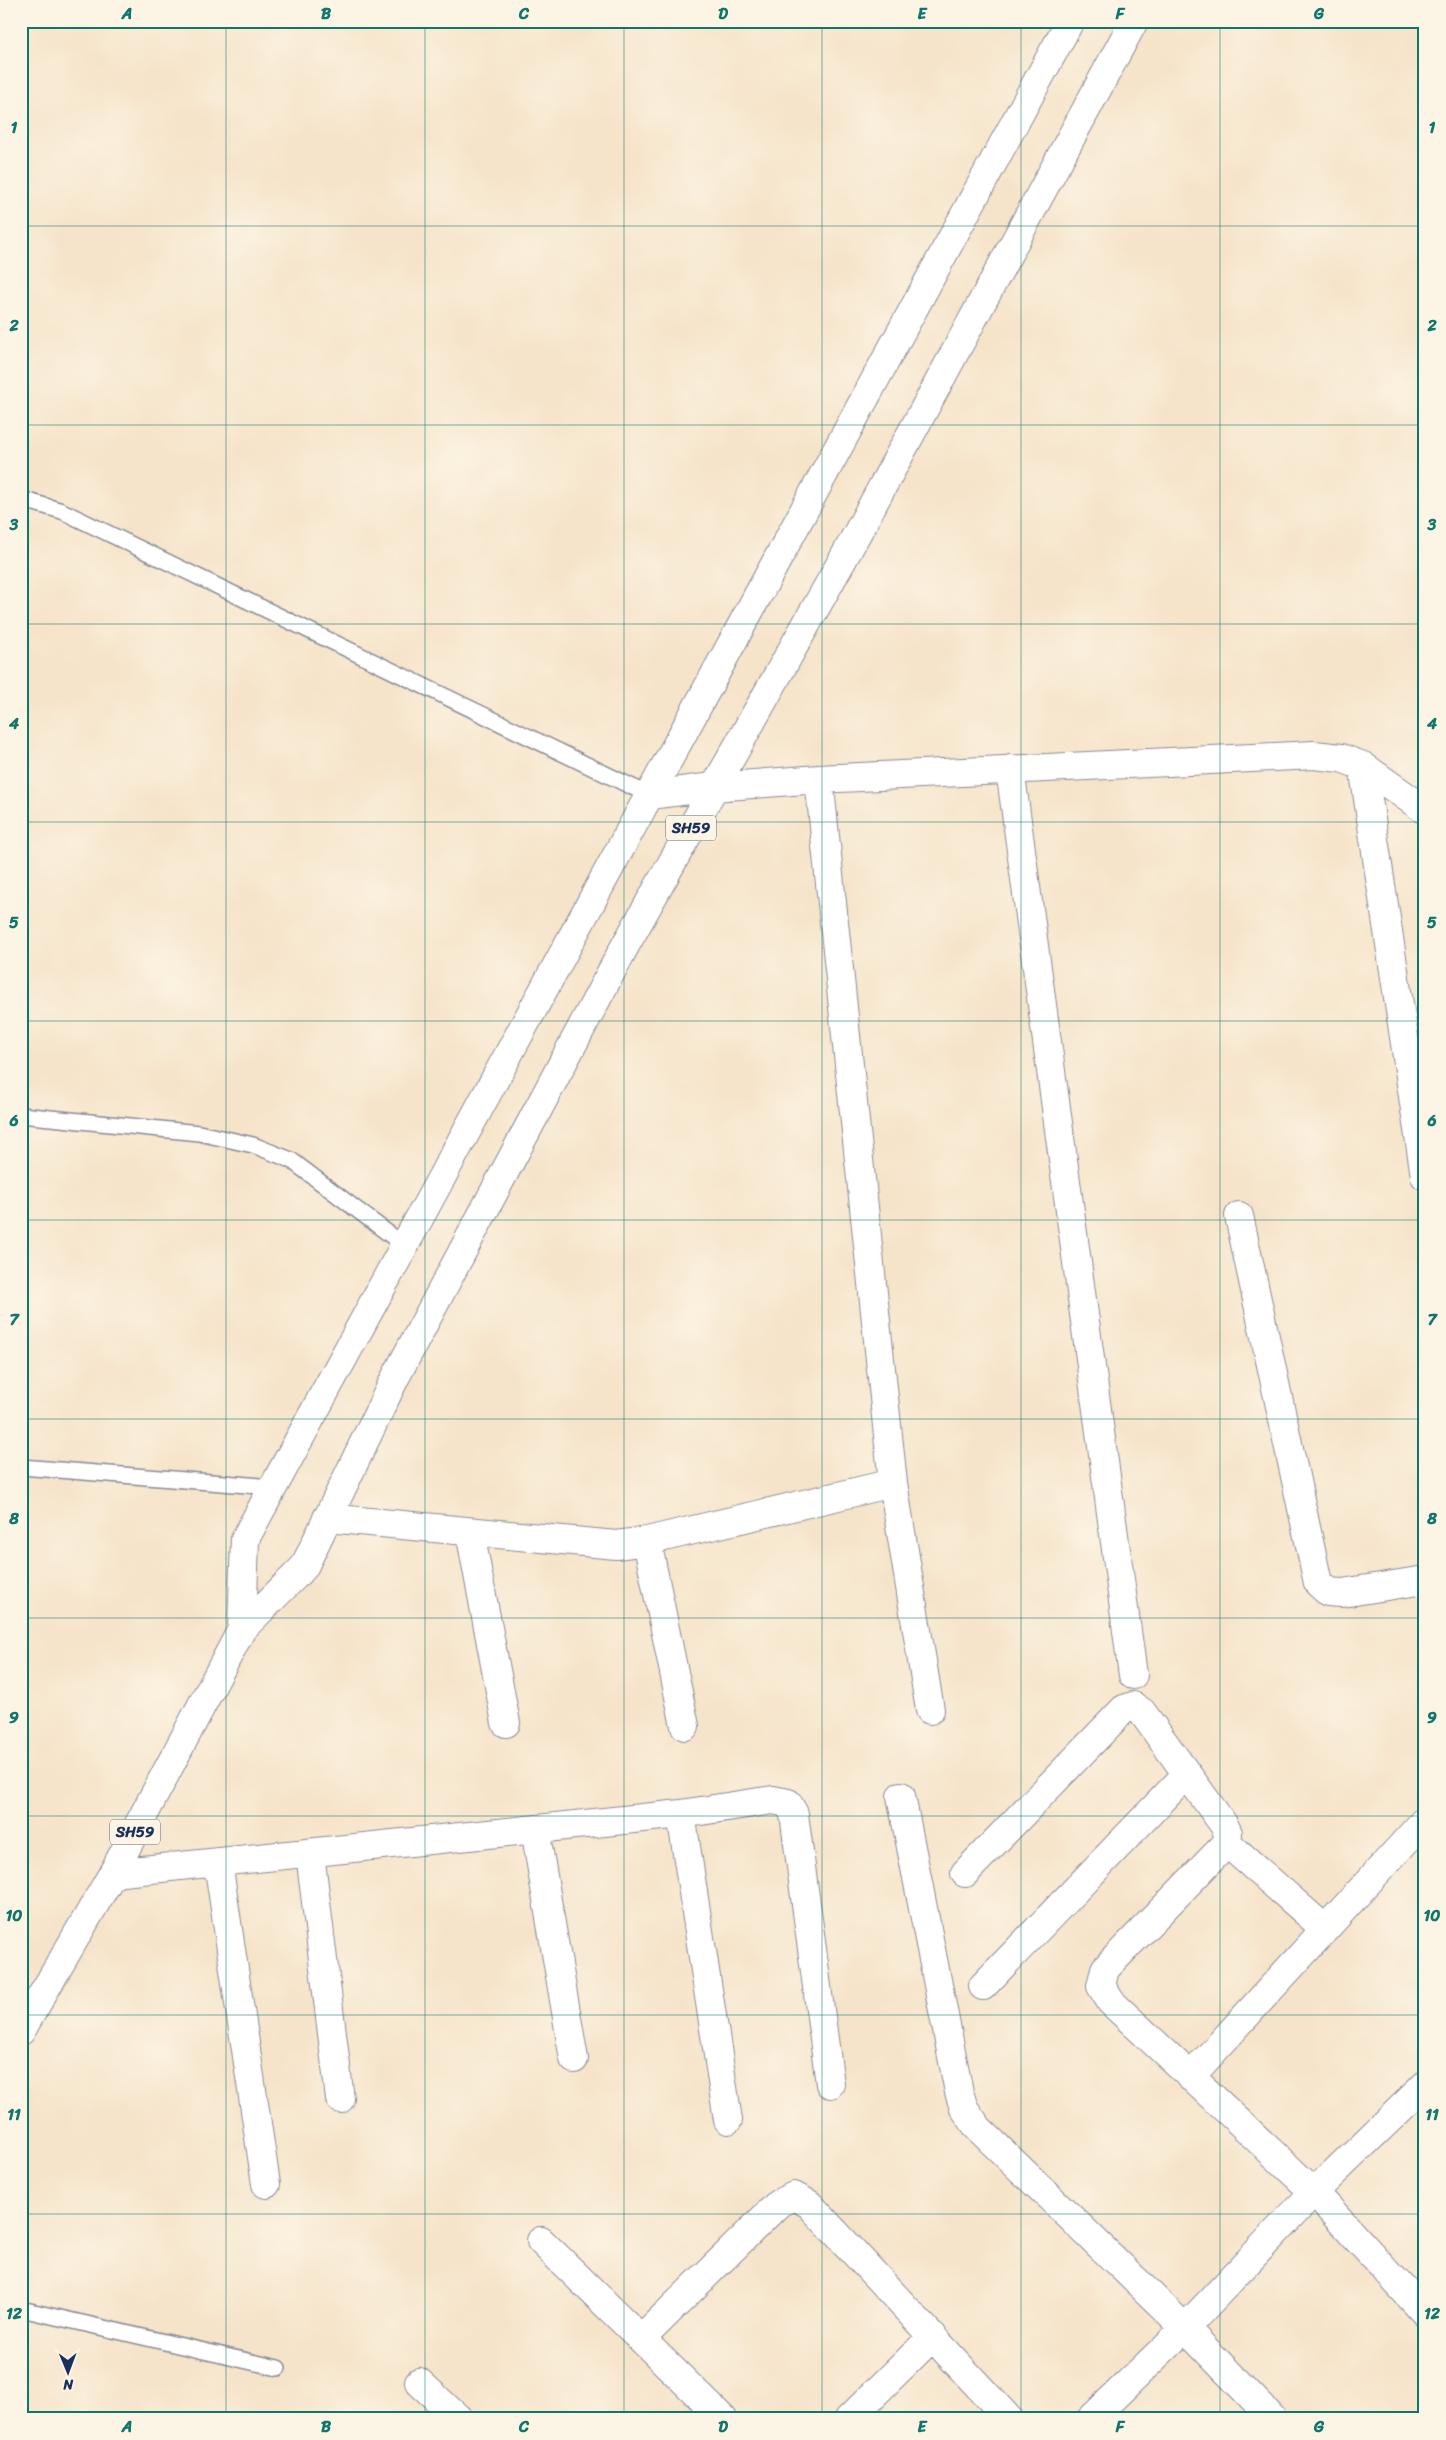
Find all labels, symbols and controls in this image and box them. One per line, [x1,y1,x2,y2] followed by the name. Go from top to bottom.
[121,0,132,28] text: A
[321,0,332,28] text: B
[518,0,530,28] text: C
[718,0,728,28] text: D
[918,0,928,28] text: E
[1115,0,1126,28] text: F
[1313,0,1325,28] text: G
[11,113,18,142] text: 1
[1429,113,1436,142] text: 1
[8,311,19,340] text: 2
[1426,311,1437,340] text: 2
[9,510,19,539] text: 3
[1427,510,1437,539] text: 3
[8,709,19,738] text: 4
[1426,709,1437,738] text: 4
[666,816,716,840] road number: SH59
[9,908,19,937] text: 5
[1427,908,1437,937] text: 5
[8,1106,19,1135] text: 6
[1426,1106,1437,1135] text: 6
[9,1305,20,1334] text: 7
[1427,1305,1438,1334] text: 7
[8,1504,19,1533] text: 8
[1426,1504,1437,1533] text: 8
[9,1703,19,1732] text: 9
[1427,1703,1437,1732] text: 9
[110,1820,160,1844] road number: SH59
[6,1901,22,1930] text: 10
[1424,1901,1440,1930] text: 10
[7,2100,21,2129] text: 11
[1425,2100,1439,2129] text: 11
[6,2299,23,2328] text: 12
[1424,2299,1441,2328] text: 12
[42,2348,92,2398] north arrow
[63,2372,74,2397] text: N
[121,2412,132,2440] text: A
[321,2412,332,2440] text: B
[518,2412,530,2440] text: C
[718,2412,728,2440] text: D
[918,2412,928,2440] text: E
[1115,2412,1126,2440] text: F
[1313,2412,1325,2440] text: G

